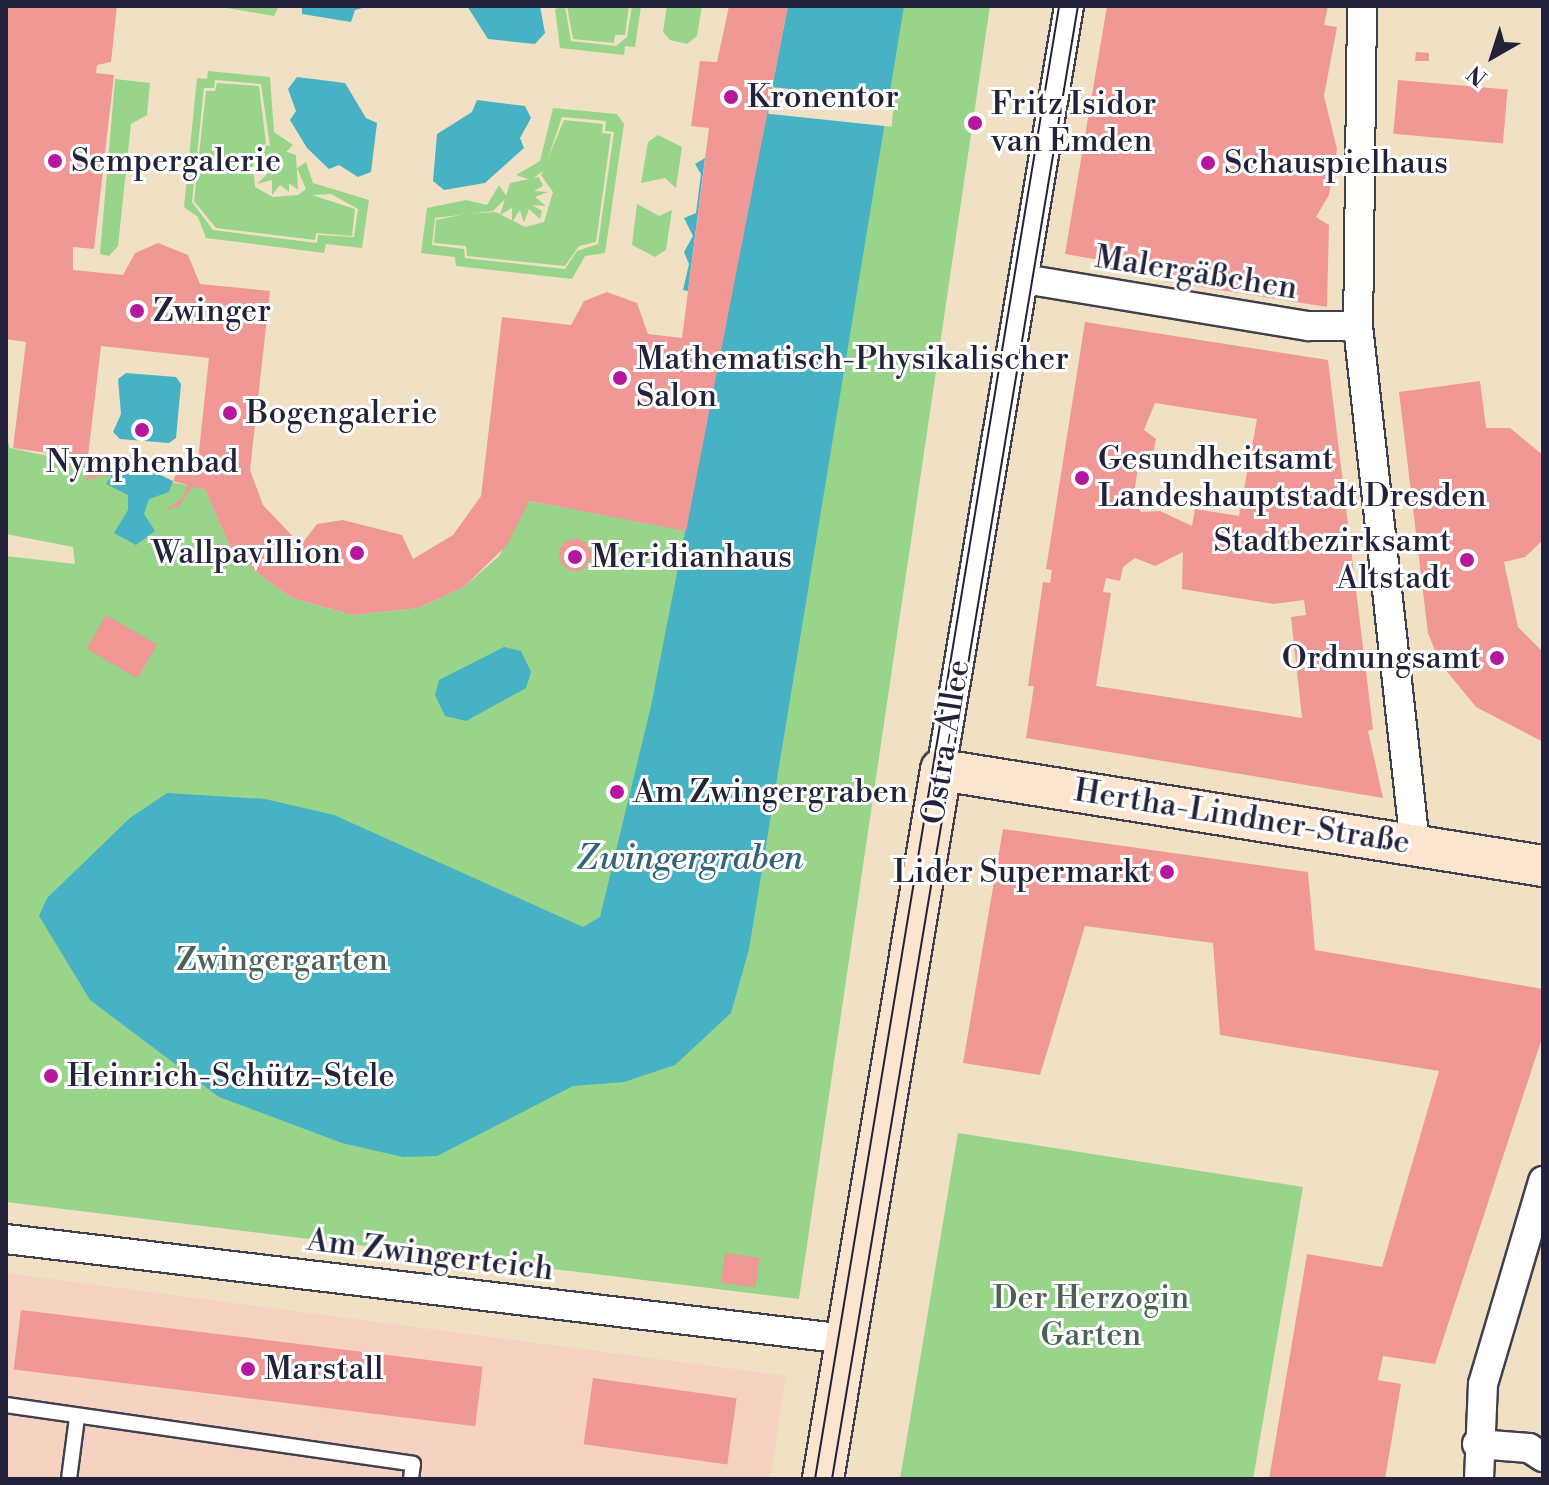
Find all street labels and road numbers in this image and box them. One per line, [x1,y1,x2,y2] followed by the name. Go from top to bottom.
[1092,238,1300,308] street label: Malergäßchen
[914,657,978,827] street label: Ostra-Allee
[1071,771,1413,863] street label: Hertha-Lindner-Straße
[304,1221,556,1289] street label: Am Zwingerteich

